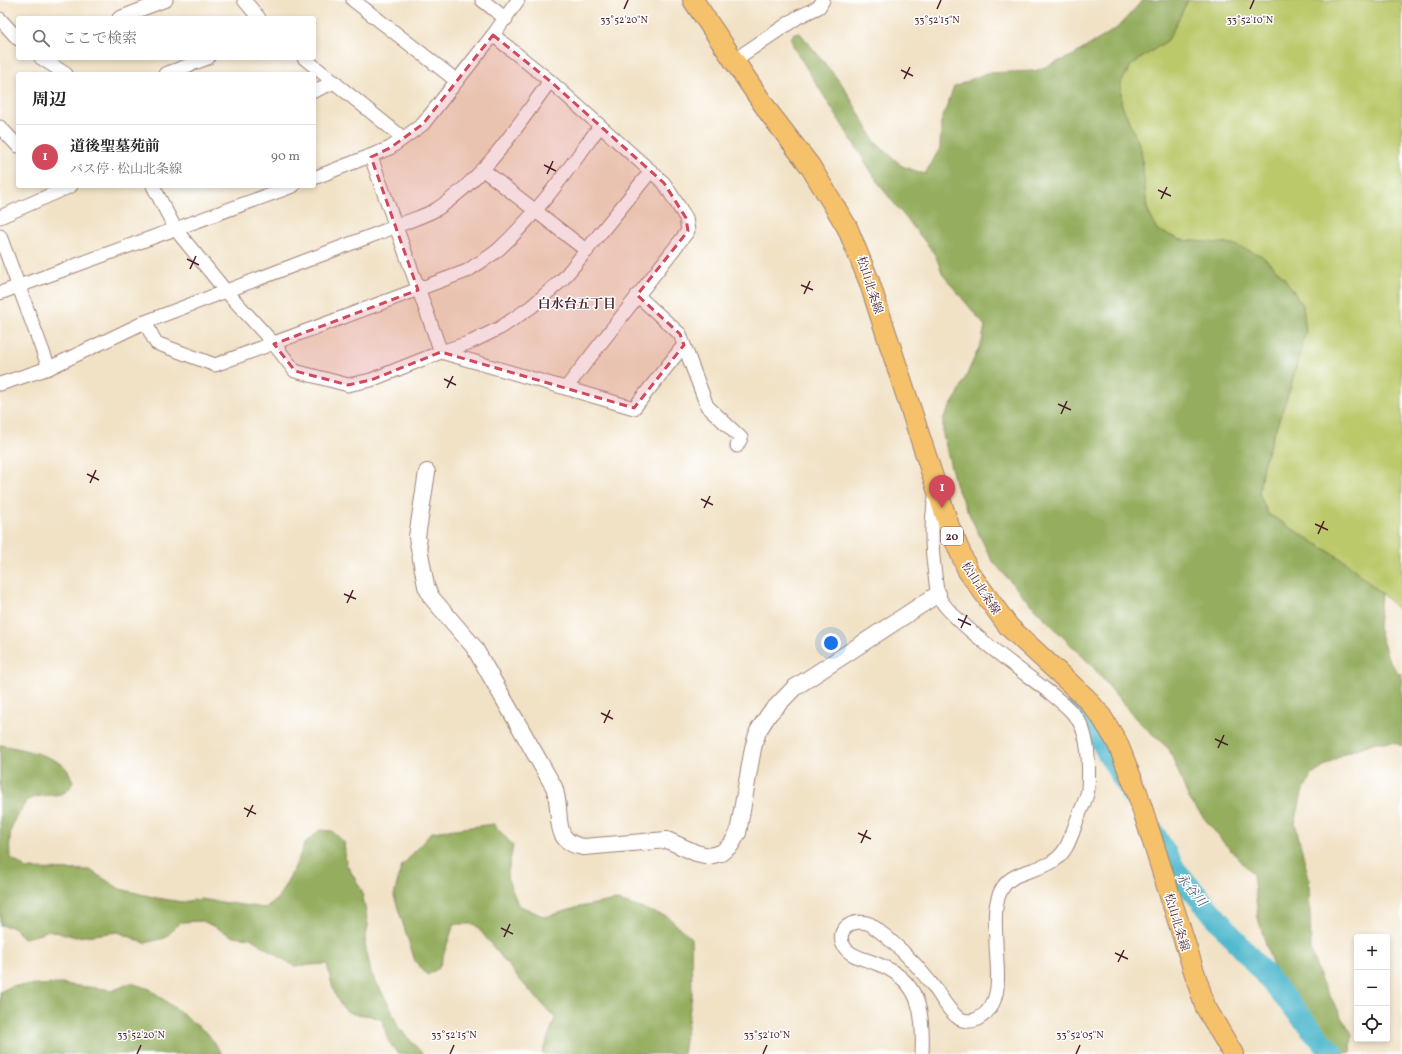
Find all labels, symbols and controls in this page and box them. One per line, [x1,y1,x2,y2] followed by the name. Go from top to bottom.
[600,13,648,27] text: 33°52'20"N
[914,13,960,27] text: 33°52'15"N
[1227,13,1274,27] text: 33°52'10"N
[16,16,316,60] search box
[30,27,52,49] icon: search
[62,29,137,50] text: ここで検索
[32,89,66,112] text: 周辺
[70,137,160,158] text: 道後聖墓苑前
[42,148,48,166] text: 1
[271,148,300,166] text: 90 m
[70,161,182,179] text: バス停 · 松山北条線
[852,254,886,316] street label: 松山北条線
[538,296,616,314] district label: 白水台五丁目
[929,475,955,508] pin: 1
[941,527,963,545] road number: 20
[957,559,1003,618] street label: 松山北条線
[821,633,841,653] your location
[1171,870,1211,913] water label: 永谷川
[1160,891,1192,953] street label: 松山北条線
[1354,934,1390,1042] map controls
[1354,934,1390,970] button: +
[1354,970,1390,1006] button: −
[1354,1006,1390,1042] button: locate
[117,1028,165,1042] text: 33°52'20"N
[431,1028,477,1042] text: 33°52'15"N
[744,1028,791,1042] text: 33°52'10"N
[1056,1028,1104,1042] text: 33°52'05"N

